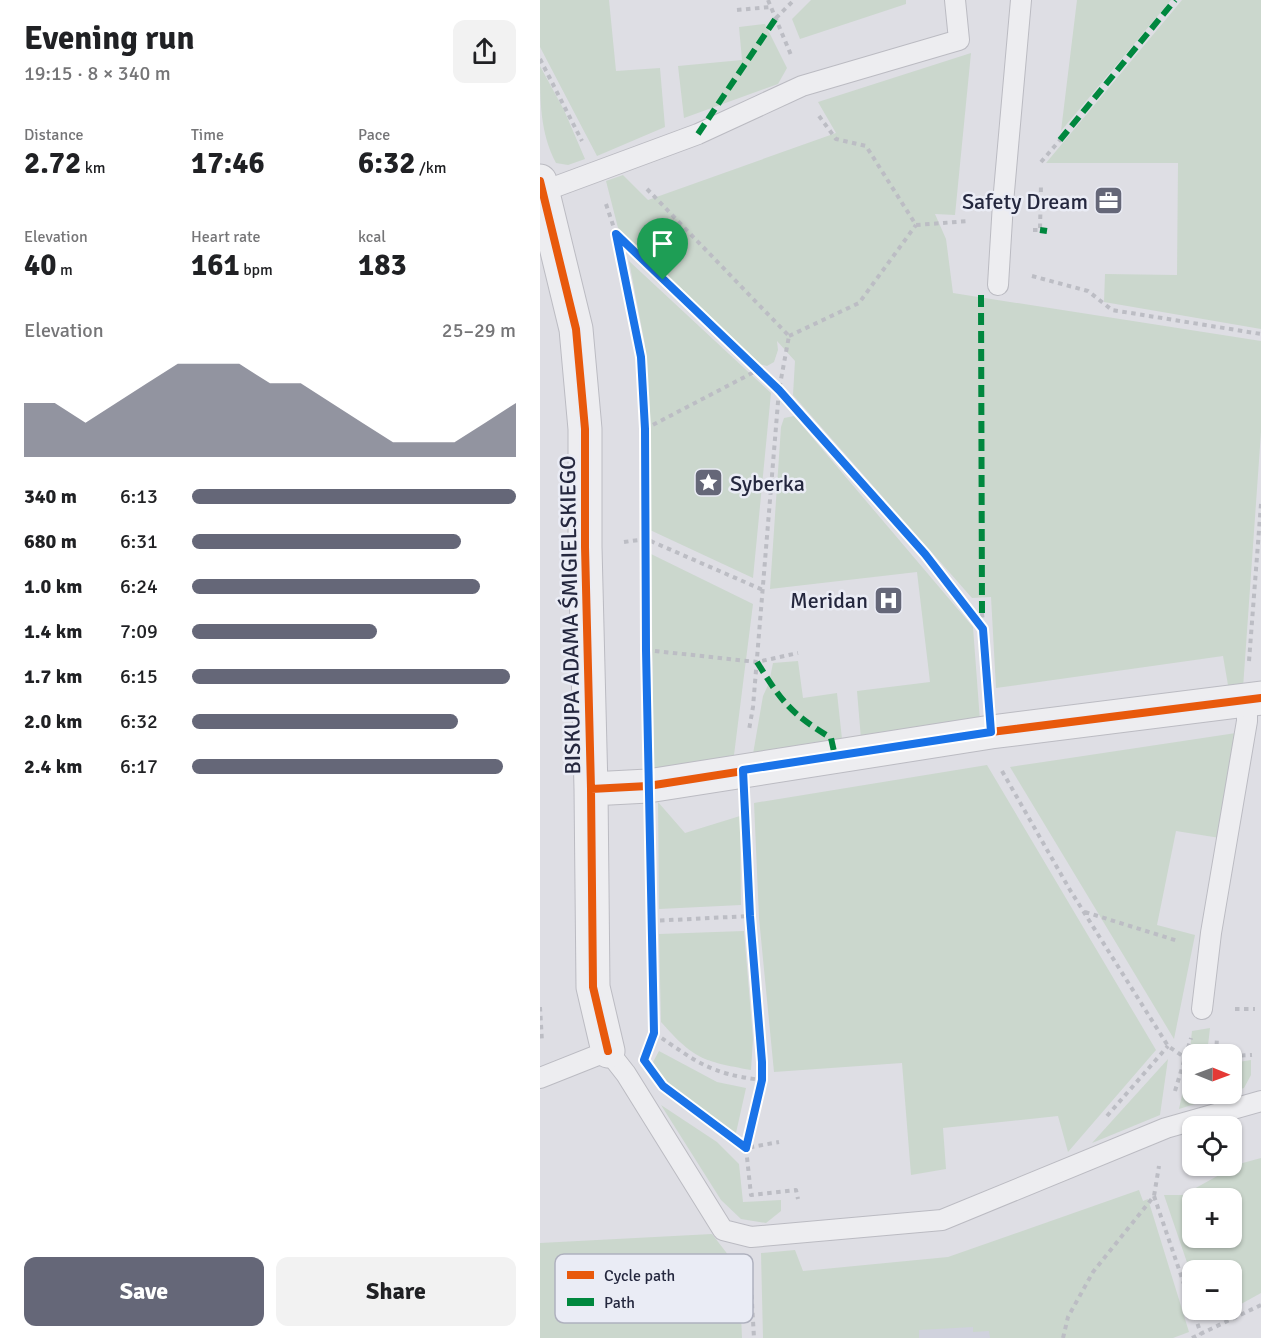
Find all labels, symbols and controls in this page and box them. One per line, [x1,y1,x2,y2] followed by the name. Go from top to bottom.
[24,18,194,59] text: Evening run
[453,20,516,83] button: share
[24,61,171,86] text: 19:15 · 8 × 340 m
[24,125,84,145] text: Distance
[191,125,224,145] text: Time
[358,125,390,145] text: Pace
[24,145,81,182] text: 2.72
[191,145,265,182] text: 17:46
[358,145,415,182] text: 6:32
[81,158,106,178] text: km
[415,158,447,178] text: /km
[1093,185,1125,217] office icon: Safety Dream
[962,188,1088,215] place label: Safety Dream
[637,218,688,280] pin
[24,227,88,247] text: Elevation
[191,227,260,247] text: Heart rate
[358,227,386,247] text: kcal
[646,227,679,260] icon: arrive
[24,247,56,284] text: 40
[191,247,240,284] text: 161
[358,247,407,284] text: 183
[56,260,73,280] text: m
[240,260,273,280] text: bpm
[24,318,104,343] text: Elevation
[442,318,516,343] text: 25–29 m
[554,455,586,775] street label: BISKUPA ADAMA ŚMIGIELSKIEGO
[693,467,725,499] place icon: Syberka
[730,470,805,497] place label: Syberka
[24,484,77,509] text: 340 m
[120,484,158,509] text: 6:13
[24,529,77,554] text: 680 m
[120,529,158,554] text: 6:31
[24,574,82,599] text: 1.0 km
[120,574,158,599] text: 6:24
[873,584,905,616] hospital icon: Meridan
[790,587,868,614] place label: Meridan
[24,619,82,644] text: 1.4 km
[120,619,158,644] text: 7:09
[24,664,82,689] text: 1.7 km
[120,664,158,689] text: 6:15
[24,709,82,734] text: 2.0 km
[120,709,158,734] text: 6:32
[24,754,82,779] text: 2.4 km
[120,754,158,779] text: 6:17
[1182,1044,1242,1104] north arrow
[1182,1044,1242,1320] map controls
[1182,1116,1242,1176] button: locate
[1182,1188,1242,1248] button: +
[555,1254,753,1323] legend
[24,1257,264,1326] button: Save
[276,1257,516,1326] button: Share
[1182,1260,1242,1320] button: −
[604,1266,675,1286] text: Cycle path
[604,1293,635,1313] text: Path

